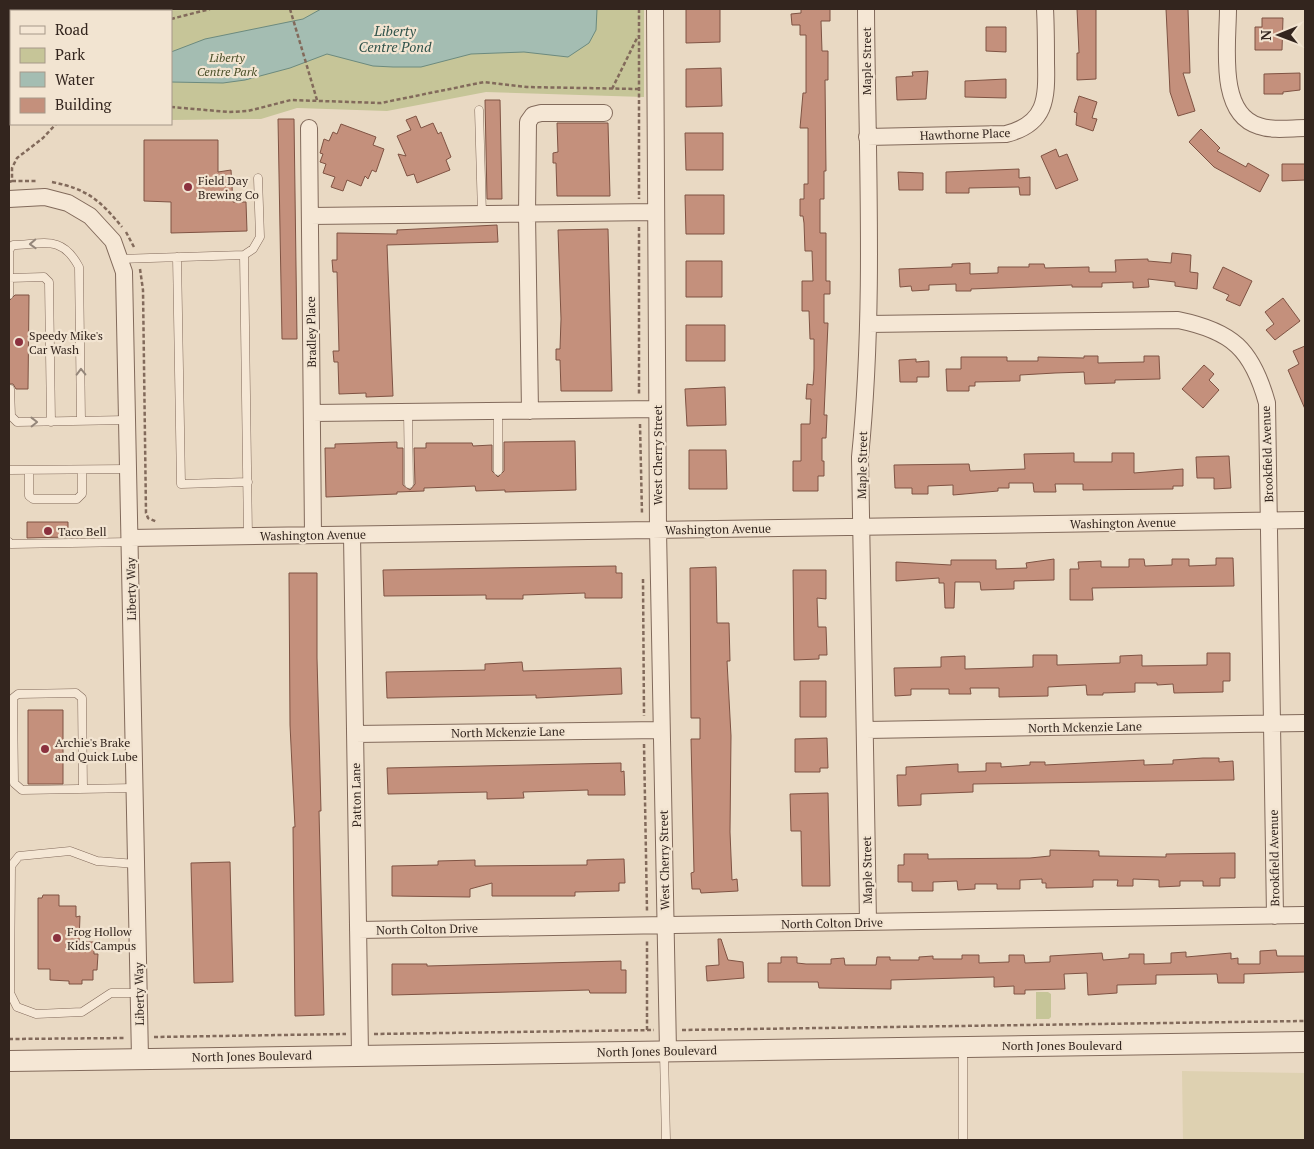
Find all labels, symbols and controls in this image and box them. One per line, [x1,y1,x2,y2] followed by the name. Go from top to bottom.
[10,10,172,125] legend
[1254,10,1304,60] north arrow
[55,19,88,39] text: Road
[359,21,432,56] water label: Liberty Centre Pond
[859,27,874,95] street label: Maple Street
[1256,29,1275,41] text: N
[55,44,85,64] text: Park
[197,50,257,79] park label: Liberty Centre Park
[55,69,95,89] text: Water
[55,94,113,114] text: Building
[919,125,1011,143] street label: Hawthorne Place
[198,173,259,202] place label: Field Day Brewing Co
[182,181,194,193] marker: Field Day Brewing Co
[29,239,37,250] one-way arrow
[303,296,319,368] street label: Bradley Place
[29,328,103,357] place label: Speedy Mike's Car Wash
[13,336,25,348] marker: Speedy Mike's Car Wash
[75,368,86,376] one-way arrow
[650,404,665,505] street label: West Cherry Street
[1258,405,1276,503] street label: Brookfield Avenue
[30,417,38,427] one-way arrow
[854,430,870,499] street label: Maple Street
[1070,515,1176,531] street label: Washington Avenue
[665,521,771,537] street label: Washington Avenue
[58,524,107,539] place label: Taco Bell
[42,525,54,537] marker: Taco Bell
[260,527,366,543] street label: Washington Avenue
[123,556,139,621] street label: Liberty Way
[1028,719,1142,735] street label: North Mckenzie Lane
[451,724,565,740] street label: North Mckenzie Lane
[55,735,138,764] place label: Archie's Brake and Quick Lube
[39,743,51,755] marker: Archie's Brake and Quick Lube
[348,763,364,827] street label: Patton Lane
[656,809,672,910] street label: West Cherry Street
[1266,809,1282,907] street label: Brookfield Avenue
[859,835,875,904] street label: Maple Street
[781,915,883,931] street label: North Colton Drive
[376,921,478,937] street label: North Colton Drive
[67,924,136,953] place label: Frog Hollow Kids Campus
[51,932,63,944] marker: Frog Hollow Kids Campus
[131,961,147,1026] street label: Liberty Way
[1002,1038,1122,1053] street label: North Jones Boulevard
[597,1042,718,1060] street label: North Jones Boulevard
[192,1047,313,1065] street label: North Jones Boulevard

